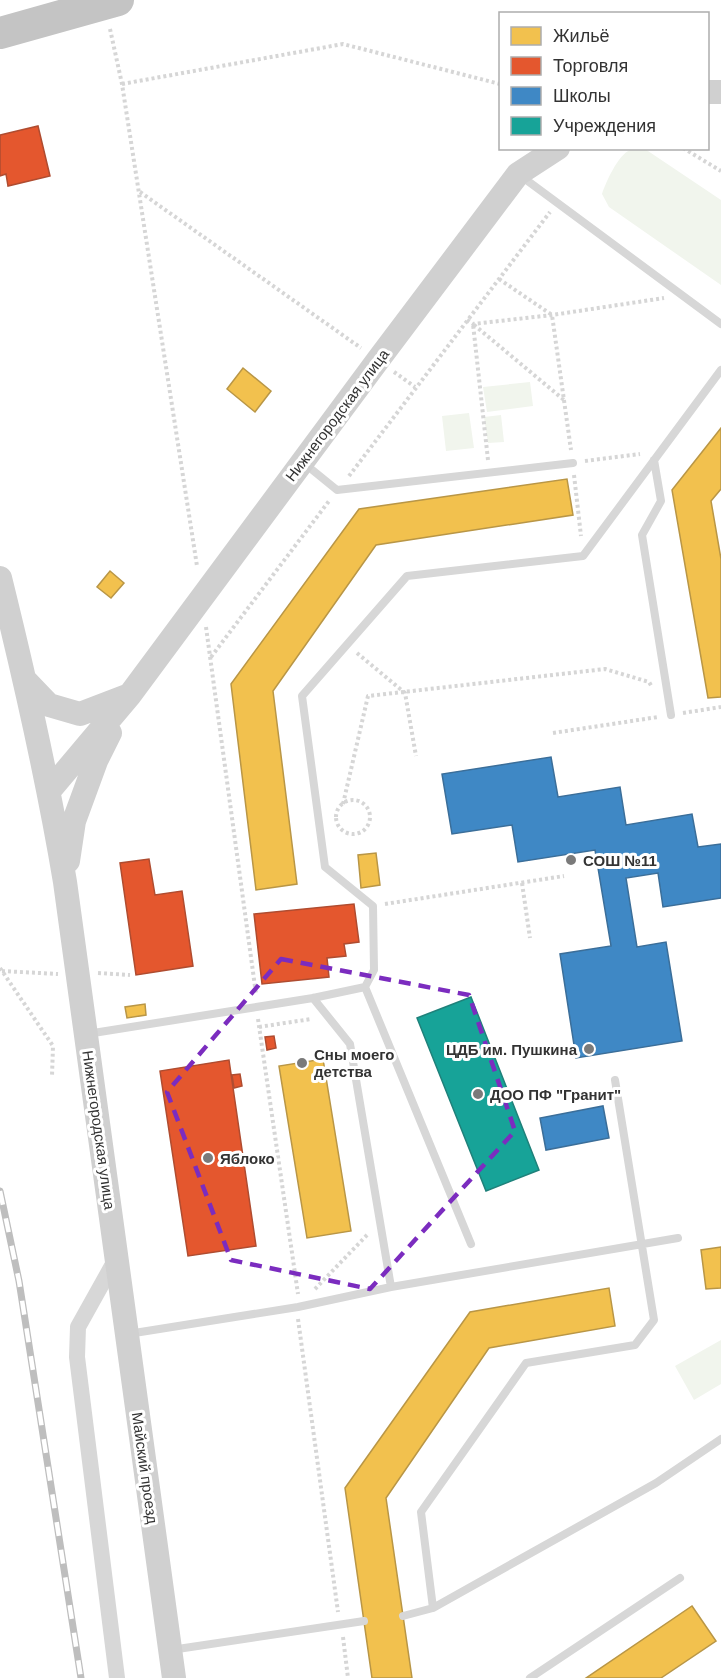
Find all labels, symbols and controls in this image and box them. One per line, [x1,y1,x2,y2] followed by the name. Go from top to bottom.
[499,12,709,150] legend
[553,26,610,46] text: Жильё
[553,56,628,76] text: Торговля
[553,86,611,106] text: Школы
[553,116,656,136] text: Учреждения
[282,345,393,484] street label: Нижнегородская улица
[583,852,657,869] place label: СОШ №11
[564,853,578,867] marker: СОШ №11
[446,1041,578,1058] place label: ЦДБ им. Пушкина
[582,1042,596,1056] marker: ЦДБ им. Пушкина
[314,1046,395,1080] place label: Сны моего детства
[79,1049,119,1211] street label: Нижнегородская улица
[295,1056,309,1070] marker: Сны моего детства
[490,1086,621,1103] place label: ДОО ПФ "Гранит"
[471,1087,485,1101] marker: ДОО ПФ "Гранит"
[220,1150,275,1167] place label: Яблоко
[201,1151,215,1165] marker: Яблоко
[129,1411,161,1525] street label: Майский проезд

